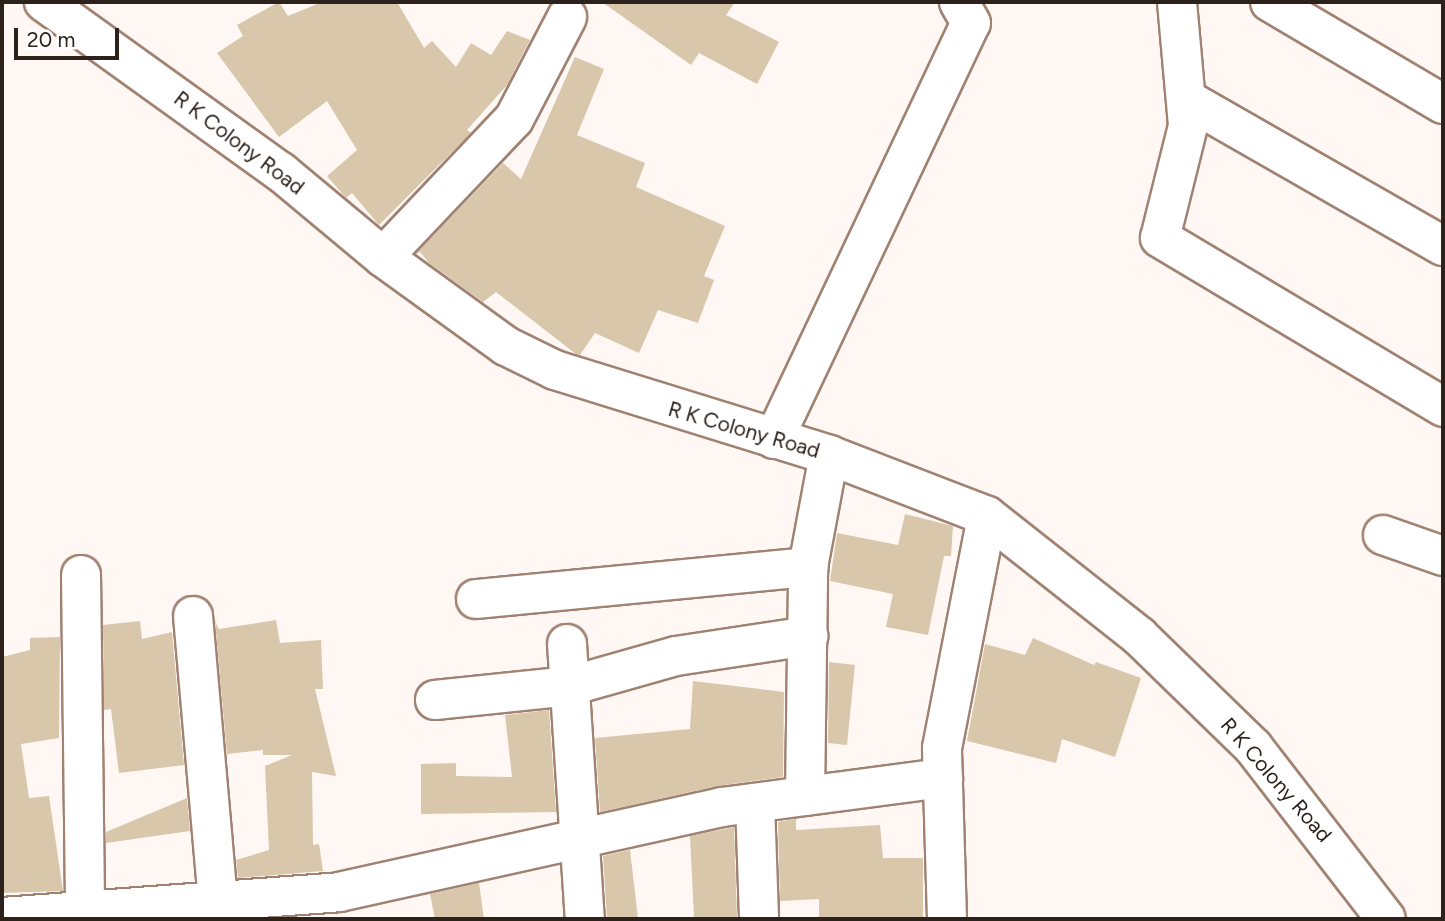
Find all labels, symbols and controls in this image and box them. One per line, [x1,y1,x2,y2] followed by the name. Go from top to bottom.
[18,14,122,58] scale bar
[27,27,75,52] text: 20 m
[169,86,309,200] street label: R K Colony Road
[665,396,823,464] street label: R K Colony Road
[1215,713,1337,847] street label: R K Colony Road

